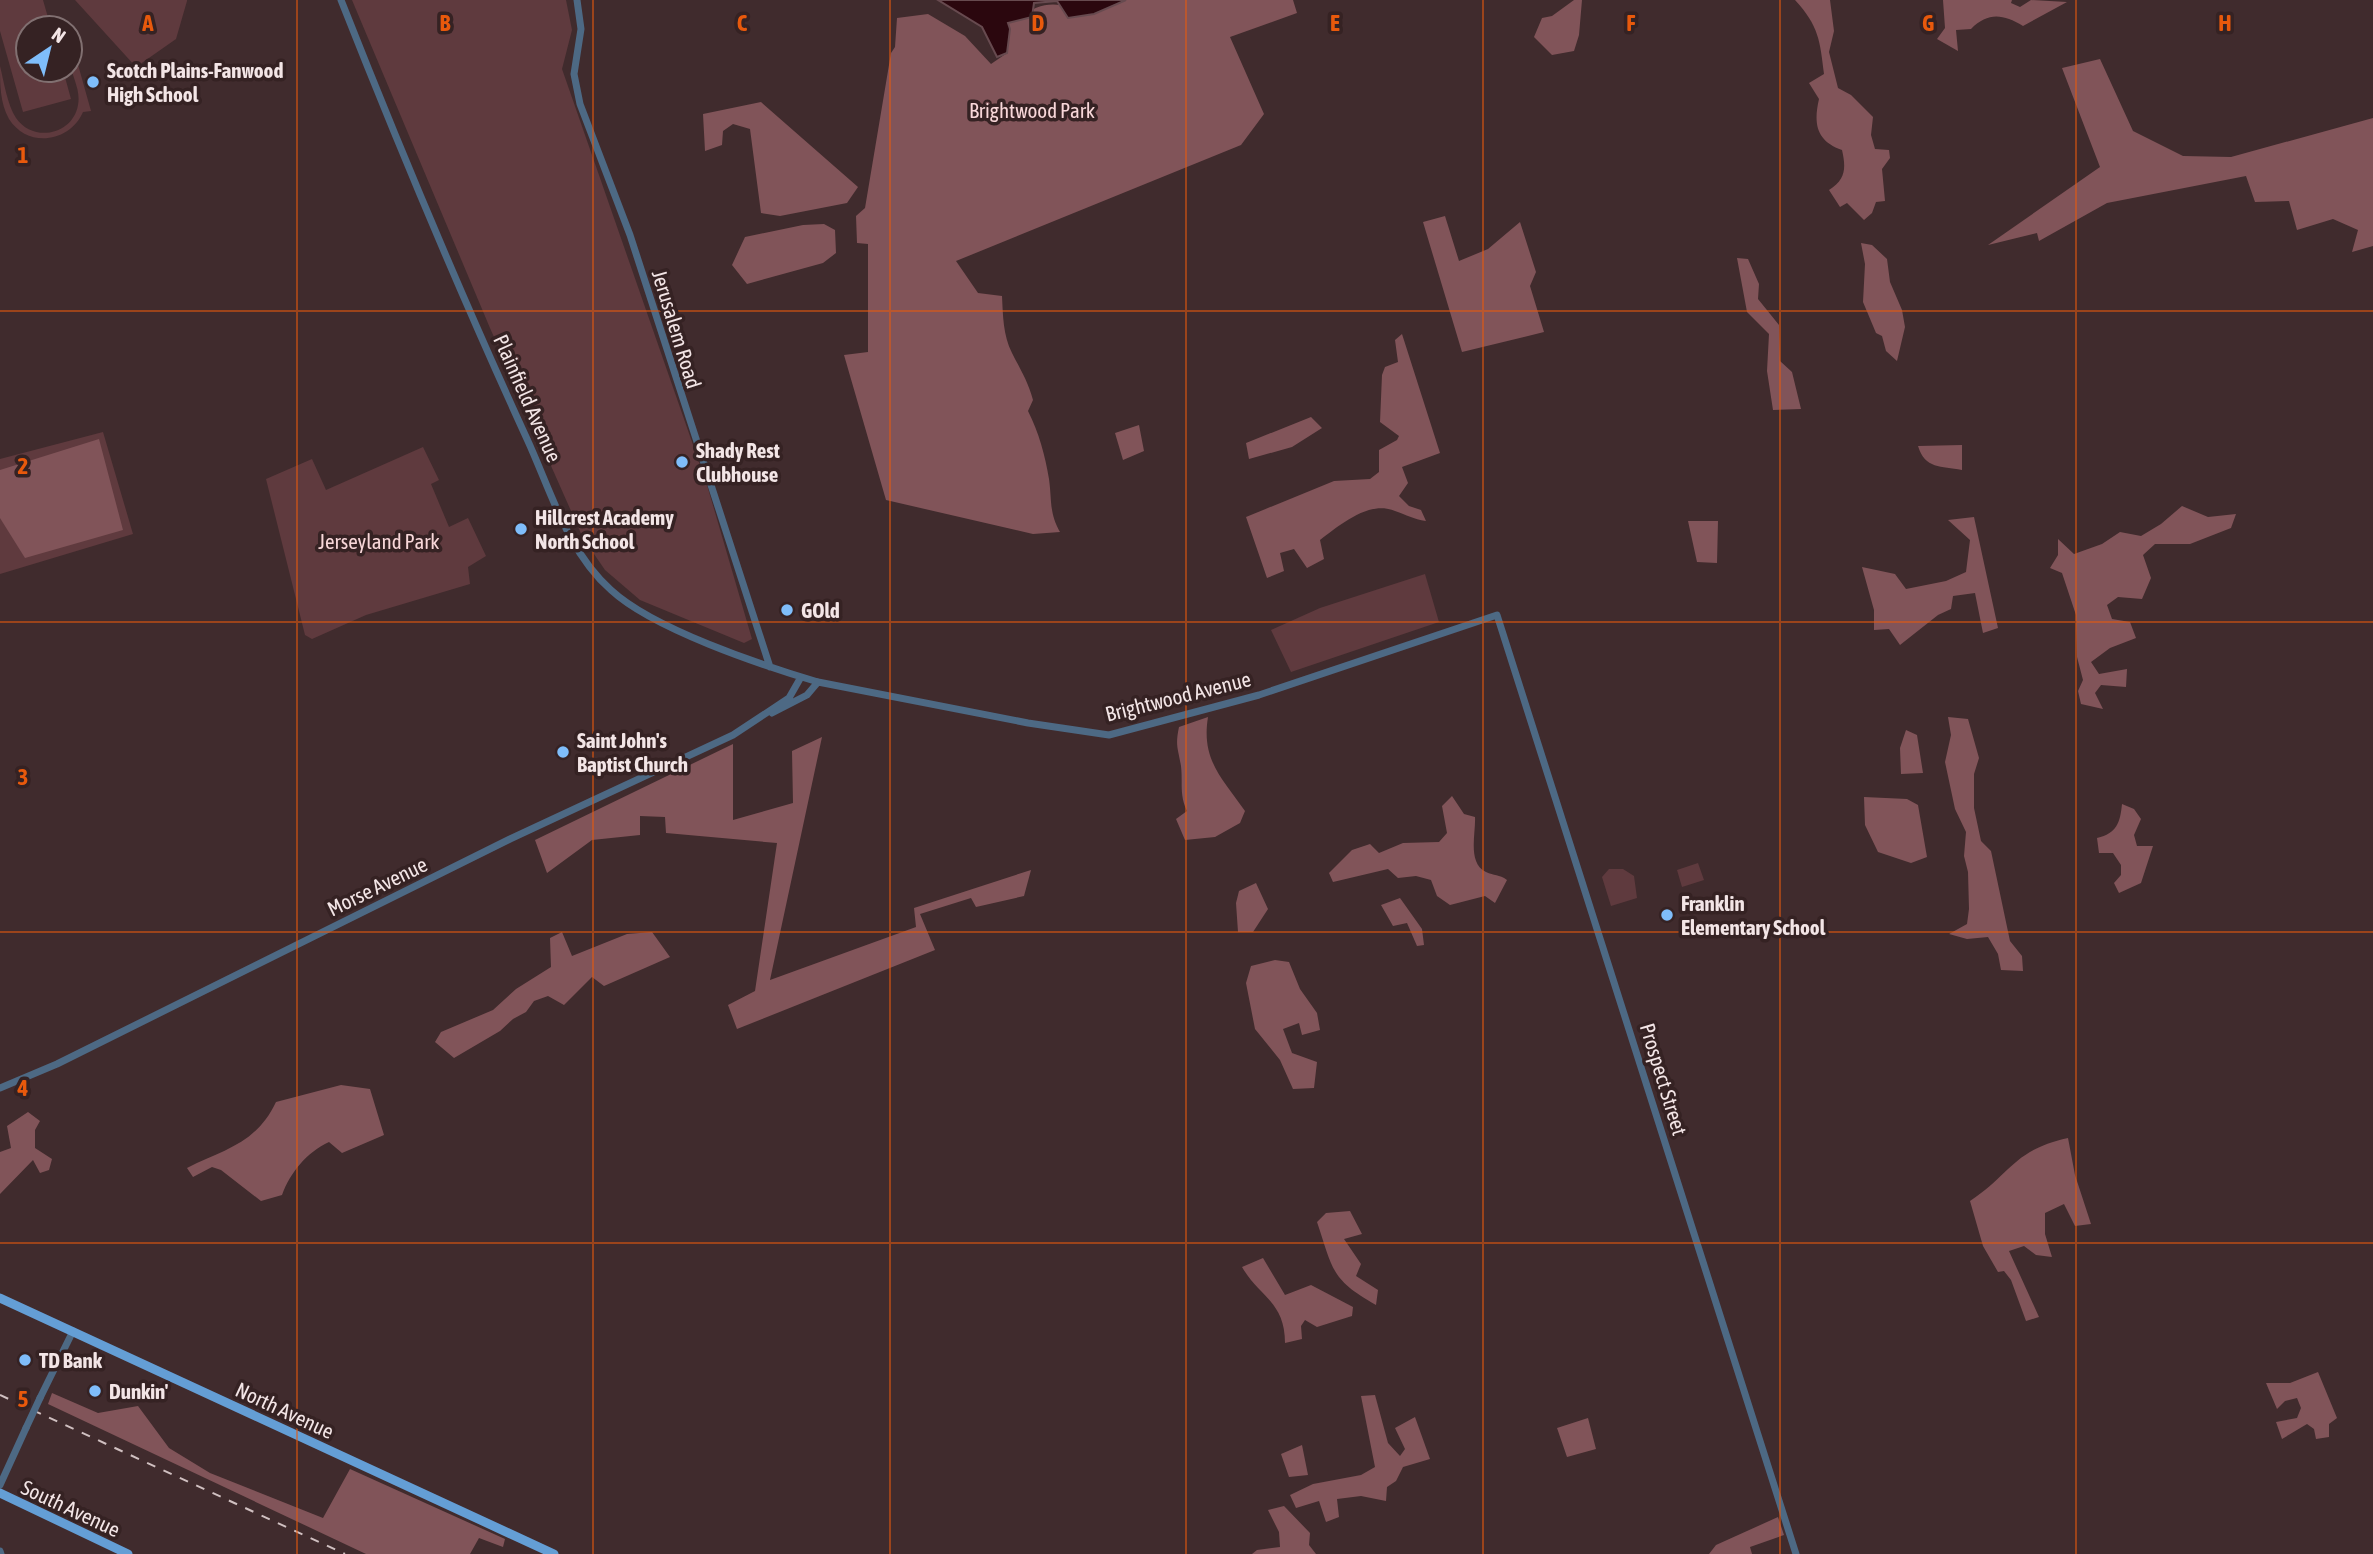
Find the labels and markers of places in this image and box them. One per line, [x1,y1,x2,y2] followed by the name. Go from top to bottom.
[107,58,283,106] place label: Scotch Plains-Fanwood High School
[85,74,101,90] marker: Scotch Plains-Fanwood High School
[696,438,780,486] place label: Shady Rest Clubhouse
[674,454,690,470] marker: Shady Rest Clubhouse
[535,505,674,553] place label: Hillcrest Academy North School
[513,521,529,537] marker: Hillcrest Academy North School
[801,598,840,622] place label: GOld
[779,602,795,618] marker: GOld
[577,728,688,776] place label: Saint John's Baptist Church
[555,744,571,760] marker: Saint John's Baptist Church
[1681,891,1826,939] place label: Franklin Elementary School
[1659,907,1675,923] marker: Franklin Elementary School
[39,1348,103,1372] place label: TD Bank
[17,1352,33,1368] marker: TD Bank
[109,1379,169,1403] place label: Dunkin'
[87,1383,103,1399] marker: Dunkin'

